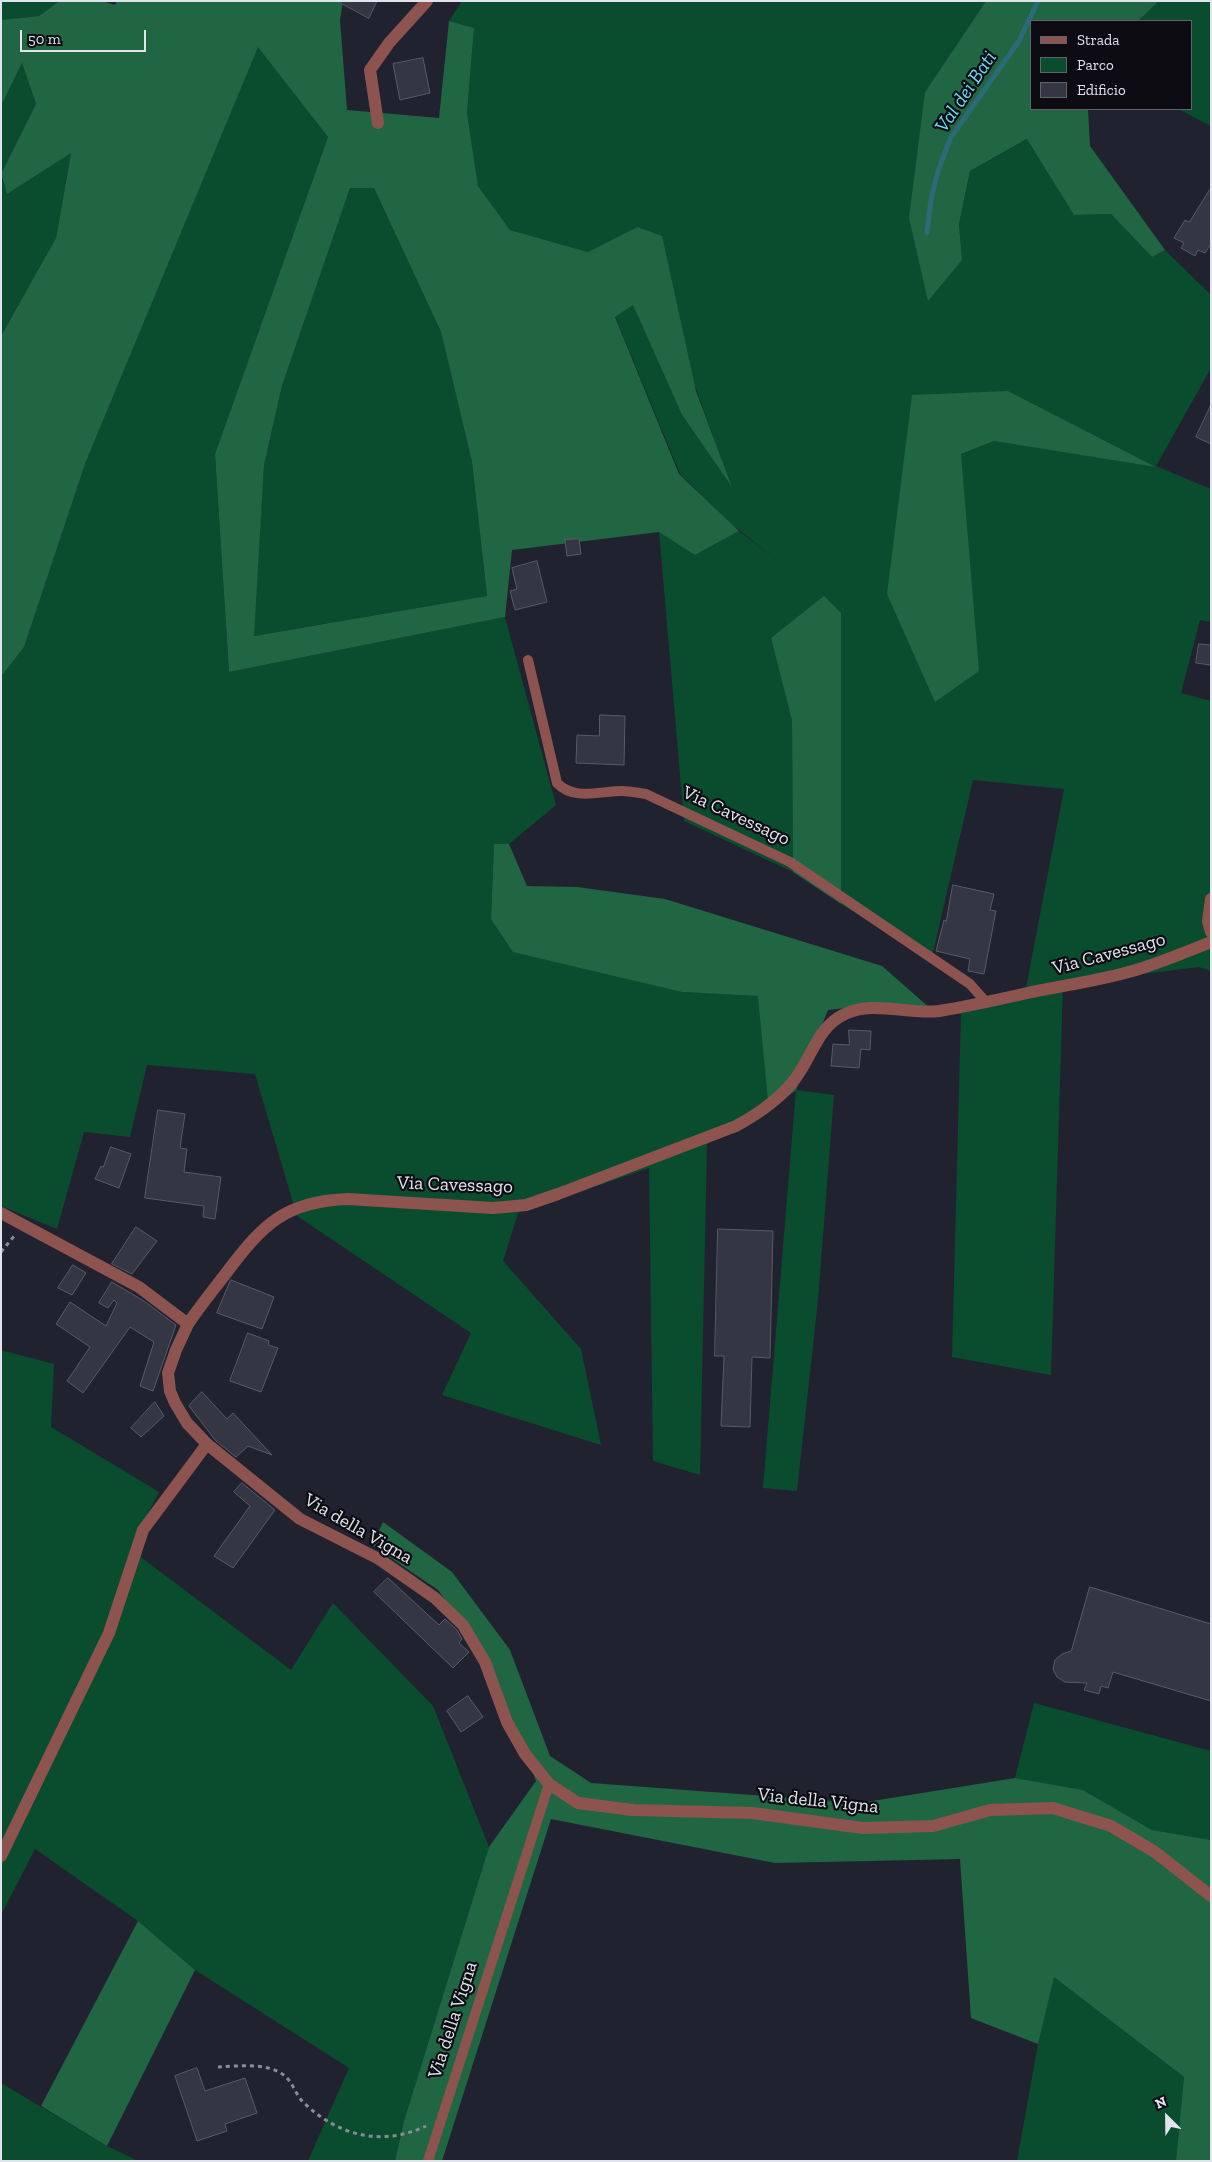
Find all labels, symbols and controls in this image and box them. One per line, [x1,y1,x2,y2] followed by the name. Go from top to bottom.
[22,20,149,52] scale bar
[1030,20,1192,110] legend
[28,30,61,48] text: 50 m
[1077,31,1120,49] text: Strada
[930,47,1002,137] water label: Val dei Bati
[1077,56,1114,74] text: Parco
[1077,81,1126,99] text: Edificio
[679,781,793,851] street label: Via Cavessago
[1050,928,1168,980] street label: Via Cavessago
[397,1172,513,1198] street label: Via Cavessago
[300,1489,416,1569] street label: Via della Vigna
[756,1783,880,1819] street label: Via della Vigna
[423,1959,483,2081] street label: Via della Vigna
[1142,2092,1192,2142] north arrow
[1153,2093,1169,2113] text: N

